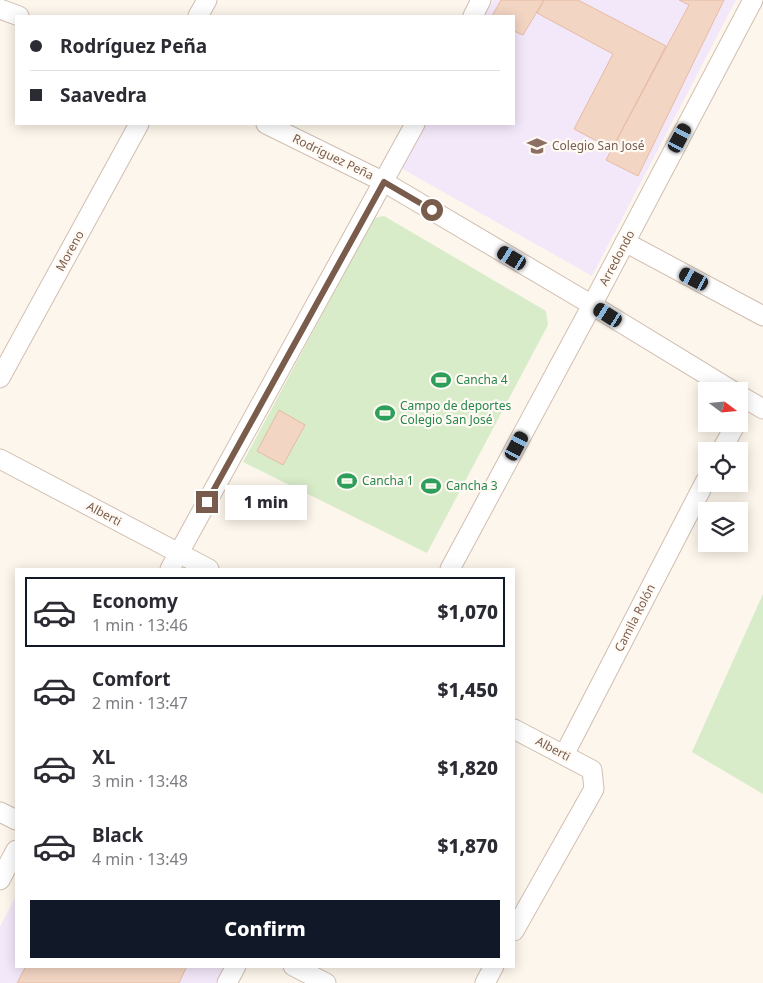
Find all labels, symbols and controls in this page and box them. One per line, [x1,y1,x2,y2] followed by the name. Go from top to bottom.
[60,33,207,59] text: Rodríguez Peña
[60,82,147,108] text: Saavedra
[666,121,693,155] car
[290,130,377,184] street label: Rodríguez Peña
[526,135,548,157] school or university icon: Colegio San José
[552,137,645,154] place label: Colegio San José
[421,199,443,221] route start
[51,227,88,274] street label: Moreno
[595,227,638,289] street label: Arredondo
[495,244,528,272] car
[677,265,710,293] car
[591,301,624,329] car
[430,369,452,391] sports icon: Cancha 4
[456,371,508,388] place label: Cancha 4
[698,382,748,432] north arrow
[698,382,748,552] map controls
[400,397,511,428] place label: Campo de deportes Colegio San José
[374,402,396,424] sports icon: Campo de deportes Colegio San José
[503,429,530,463] car
[698,442,748,492] button: locate
[336,470,358,492] sports icon: Cancha 1
[362,472,414,489] place label: Cancha 1
[420,475,442,497] sports icon: Cancha 3
[446,477,498,494] place label: Cancha 3
[224,484,307,520] callout: 1 min
[196,491,218,513] route end
[244,491,288,513] text: 1 min
[84,497,125,530] street label: Alberti
[698,502,748,552] button: layers
[610,581,659,655] street label: Camila Rolón
[92,588,178,614] text: Economy
[32,590,77,635] icon: car
[438,599,498,625] text: $1,070
[92,614,188,636] text: 1 min · 13:46
[92,666,171,692] text: Comfort
[32,668,77,713] icon: car
[438,677,498,703] text: $1,450
[92,692,188,714] text: 2 min · 13:47
[533,732,574,765] street label: Alberti
[92,744,115,770] text: XL
[32,746,77,791] icon: car
[438,755,498,781] text: $1,820
[92,770,188,792] text: 3 min · 13:48
[92,822,143,848] text: Black
[32,824,77,869] icon: car
[438,833,498,859] text: $1,870
[92,848,188,870] text: 4 min · 13:49
[30,900,500,958] button: Confirm

